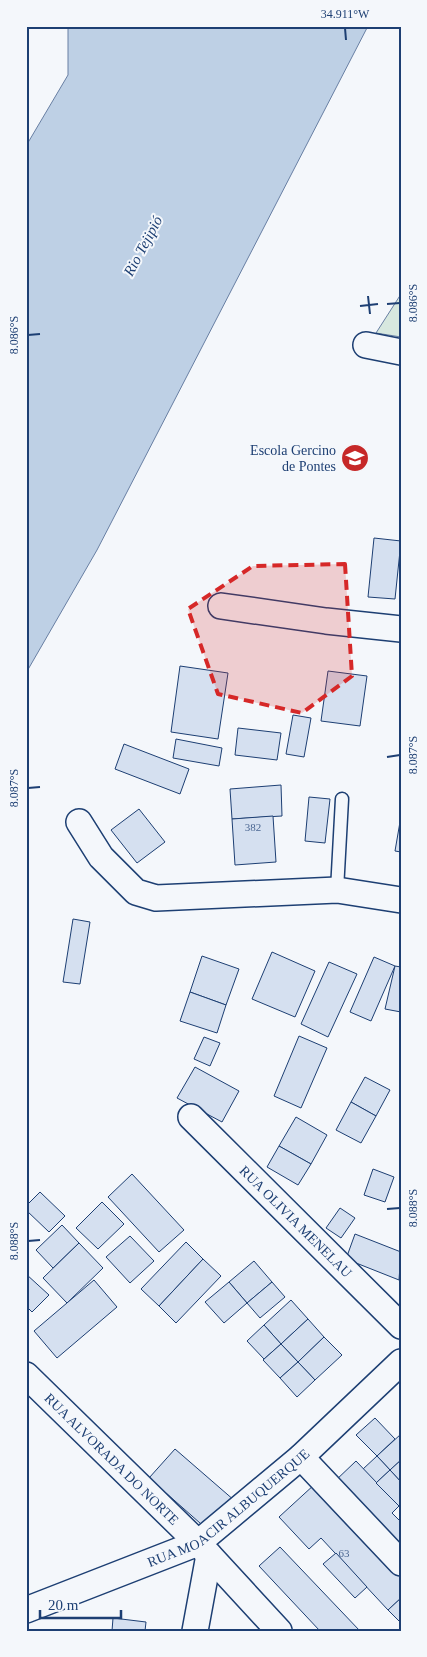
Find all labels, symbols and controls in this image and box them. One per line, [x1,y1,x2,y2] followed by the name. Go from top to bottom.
[321,7,370,21] text: 34.911°W
[120,213,166,280] water label: Rio Tejipió
[406,284,420,322] text: 8.086°S
[7,316,21,354] text: 8.086°S
[250,443,336,474] place label: Escola Gercino de Pontes
[340,443,370,473] school or university icon: Escola Gercino de Pontes
[406,736,420,774] text: 8.087°S
[7,769,21,807] text: 8.087°S
[245,821,261,833] house number: 382
[237,1163,355,1280] street label: RUA OLIVIA MENELAU
[406,1189,420,1227] text: 8.088°S
[7,1222,21,1260] text: 8.088°S
[42,1390,182,1528] street label: RUA ALVORADA DO NORTE
[145,1446,312,1569] street label: RUA MOACIR ALBUQUERQUE
[339,1547,350,1559] house number: 63
[40,1587,121,1619] scale bar
[48,1597,79,1613] text: 20 m

